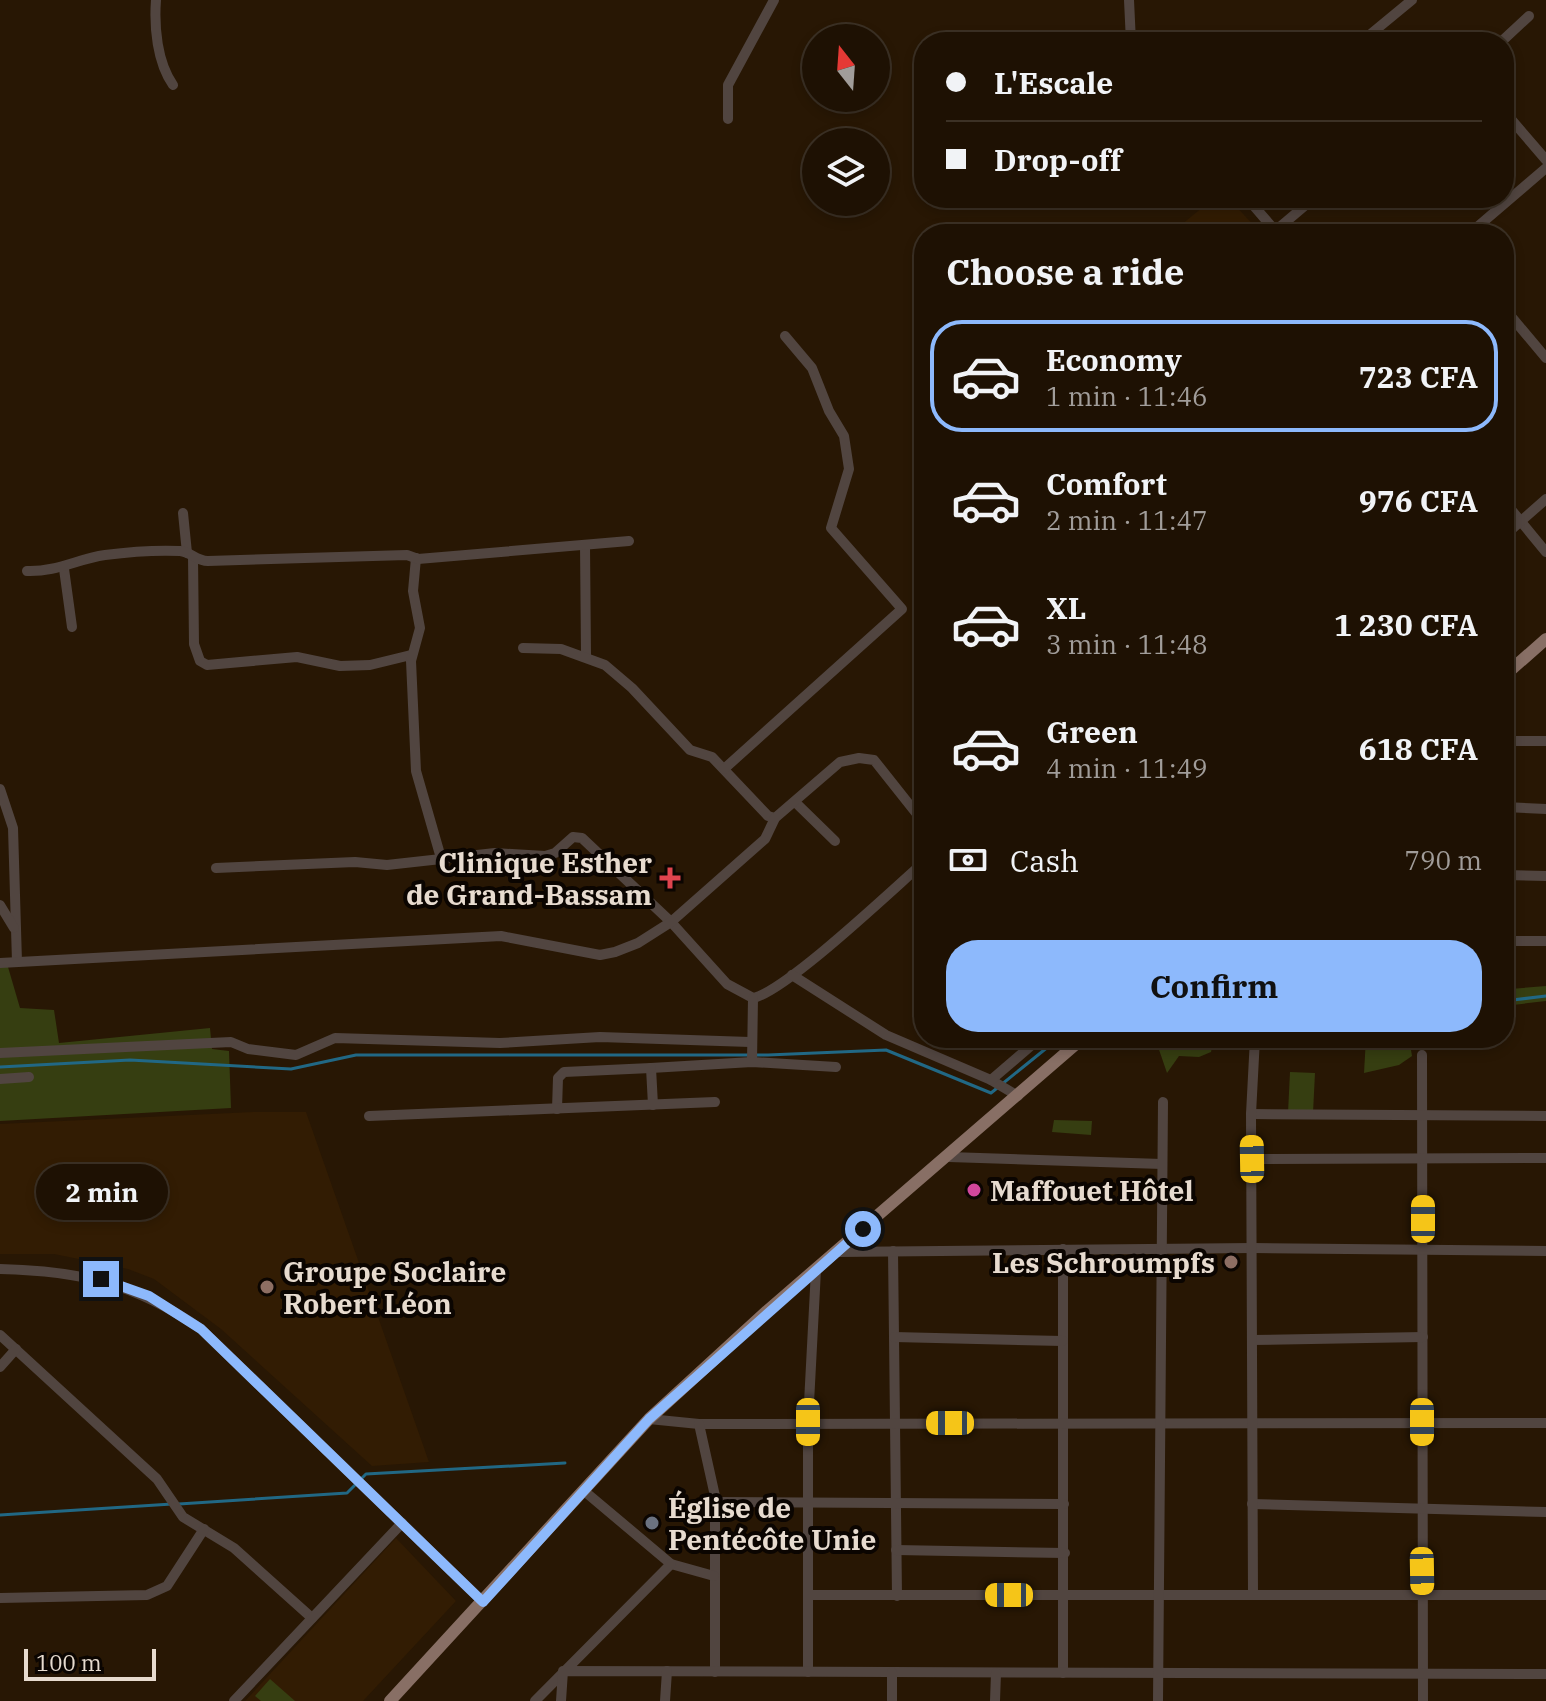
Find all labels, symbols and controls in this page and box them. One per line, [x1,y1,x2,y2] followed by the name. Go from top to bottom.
[802,24,890,112] north arrow
[802,24,890,216] map controls
[994,63,1113,102] text: L'Escale
[802,128,890,216] button: layers
[994,140,1122,179] text: Drop-off
[946,248,1185,295] text: Choose a ride
[950,340,1022,412] icon: car
[1046,340,1182,379] text: Economy
[1359,357,1478,396] text: 723 CFA
[1046,379,1208,413] text: 1 min · 11:46
[950,464,1022,536] icon: car
[1046,464,1167,503] text: Comfort
[1359,481,1478,520] text: 976 CFA
[1046,503,1208,537] text: 2 min · 11:47
[950,588,1022,660] icon: car
[1046,588,1086,627] text: XL
[1334,605,1478,644] text: 1 230 CFA
[1046,627,1208,661] text: 3 min · 11:48
[950,712,1022,784] icon: car
[1046,712,1138,751] text: Green
[1359,729,1478,768] text: 618 CFA
[1046,751,1208,785] text: 4 min · 11:49
[946,838,990,882] icon: cash
[1010,841,1079,880] text: Cash
[1404,843,1482,877] text: 790 m
[406,844,652,913] place label: Clinique Esther de Grand-Bassam
[659,867,681,889] marker: Clinique Esther de Grand-Bassam
[946,940,1482,1032] button: Confirm
[1240,1135,1264,1183] car
[35,1163,167,1219] callout: 2 min
[990,1172,1194,1209] place label: Maffouet Hôtel
[66,1175,138,1209] text: 2 min
[965,1181,983,1199] marker: Maffouet Hôtel
[1411,1195,1435,1243] car
[845,1211,881,1247] route start
[992,1244,1215,1281] place label: Les Schroumpfs
[283,1253,506,1322] place label: Groupe Soclaire Robert Léon
[1222,1253,1240,1271] marker: Les Schroumpfs
[83,1261,119,1297] route end
[258,1278,276,1296] marker: Groupe Soclaire Robert Léon
[796,1398,820,1446] car
[1410,1398,1434,1446] car
[926,1411,974,1435] car
[668,1489,876,1558] place label: Église de Pentécôte Unie
[643,1514,661,1532] marker: Église de Pentécôte Unie
[1410,1547,1434,1595] car
[985,1583,1033,1607] car
[24,1645,156,1681] scale bar
[36,1648,102,1677] text: 100 m

